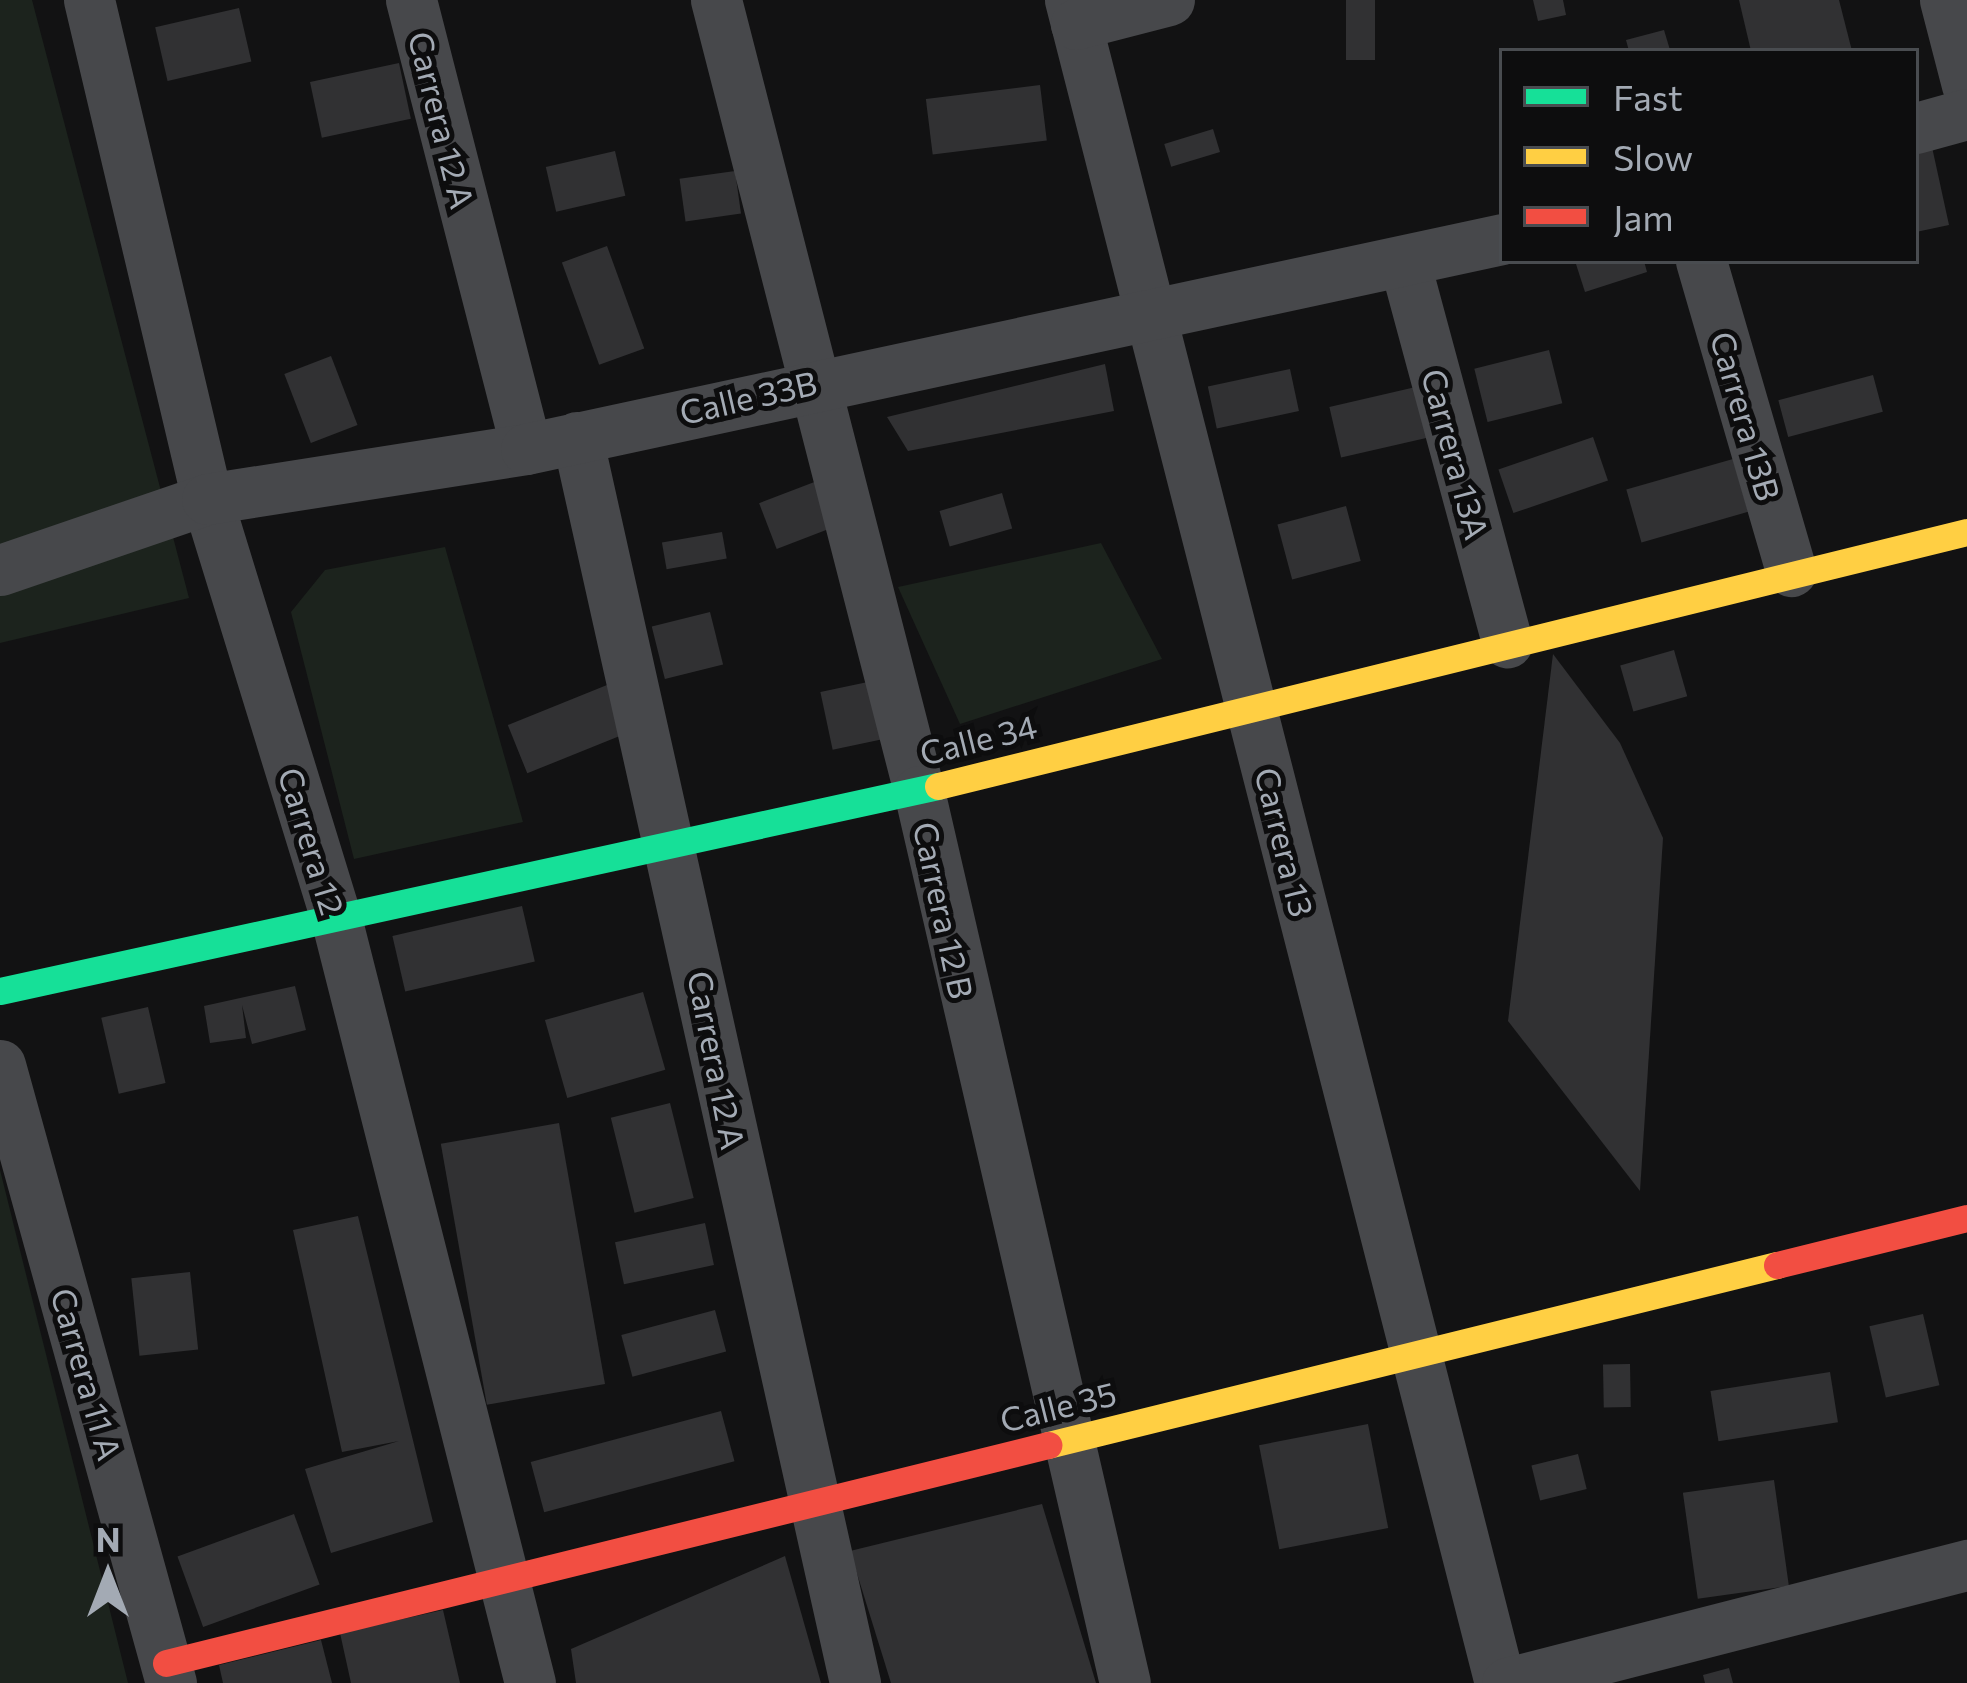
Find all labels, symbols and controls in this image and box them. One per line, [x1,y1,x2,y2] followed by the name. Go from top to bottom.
[401,27,483,213] street label: Carrera 12 A
[1499,48,1919,264] legend
[1613,74,1683,118] text: Fast
[1613,134,1693,178] text: Slow
[1613,194,1674,238] text: Jam
[1703,327,1789,505] street label: Carrera 13B
[676,362,820,432] street label: Calle 33B
[1414,365,1498,543] street label: Carrera 13A
[915,705,1041,773] street label: Calle 34
[271,763,353,919] street label: Carrera 12
[1247,763,1323,921] street label: Carrera 13
[906,818,982,1002] street label: Carrera 12 B
[680,967,754,1153] street label: Carrera 12 A
[44,1284,130,1464] street label: Carrera 11 A
[996,1372,1120,1440] street label: Calle 35
[48,1515,168,1635] north arrow
[96,1518,120,1559] text: N

